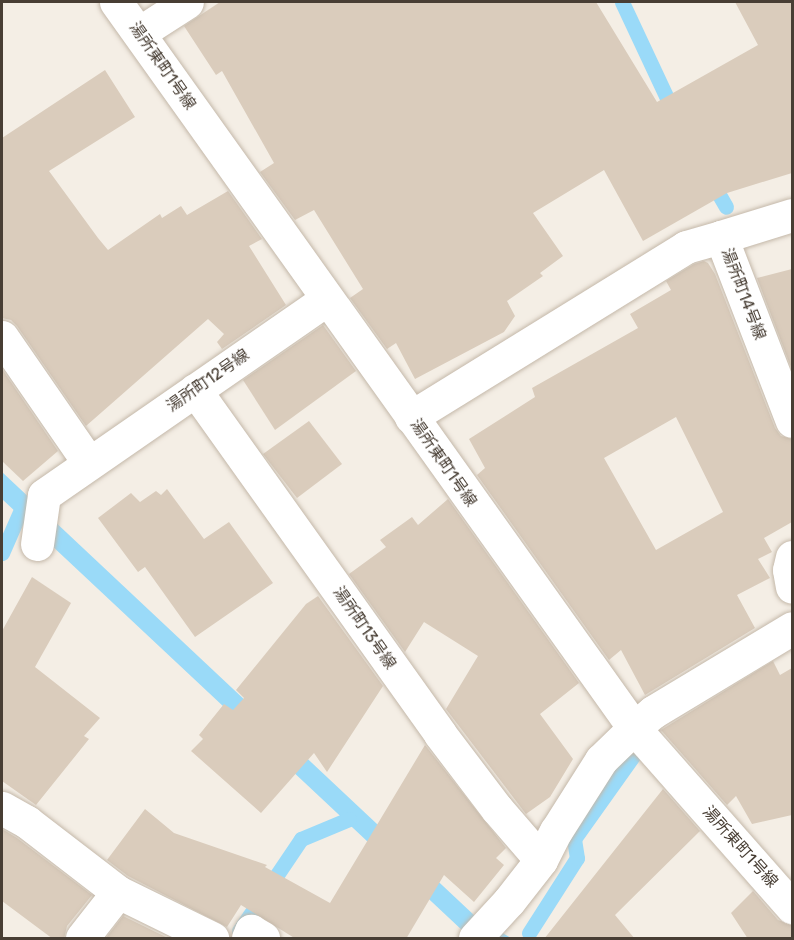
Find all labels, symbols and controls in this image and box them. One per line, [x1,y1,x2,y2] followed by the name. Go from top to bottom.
[125,18,199,114] street label: 湯所東町1号線
[717,245,769,343] street label: 湯所町14号線
[163,346,253,416] street label: 湯所町12号線
[406,415,480,511] street label: 湯所東町1号線
[328,583,400,673] street label: 湯所町13号線
[698,802,782,892] street label: 湯所東町1号線

